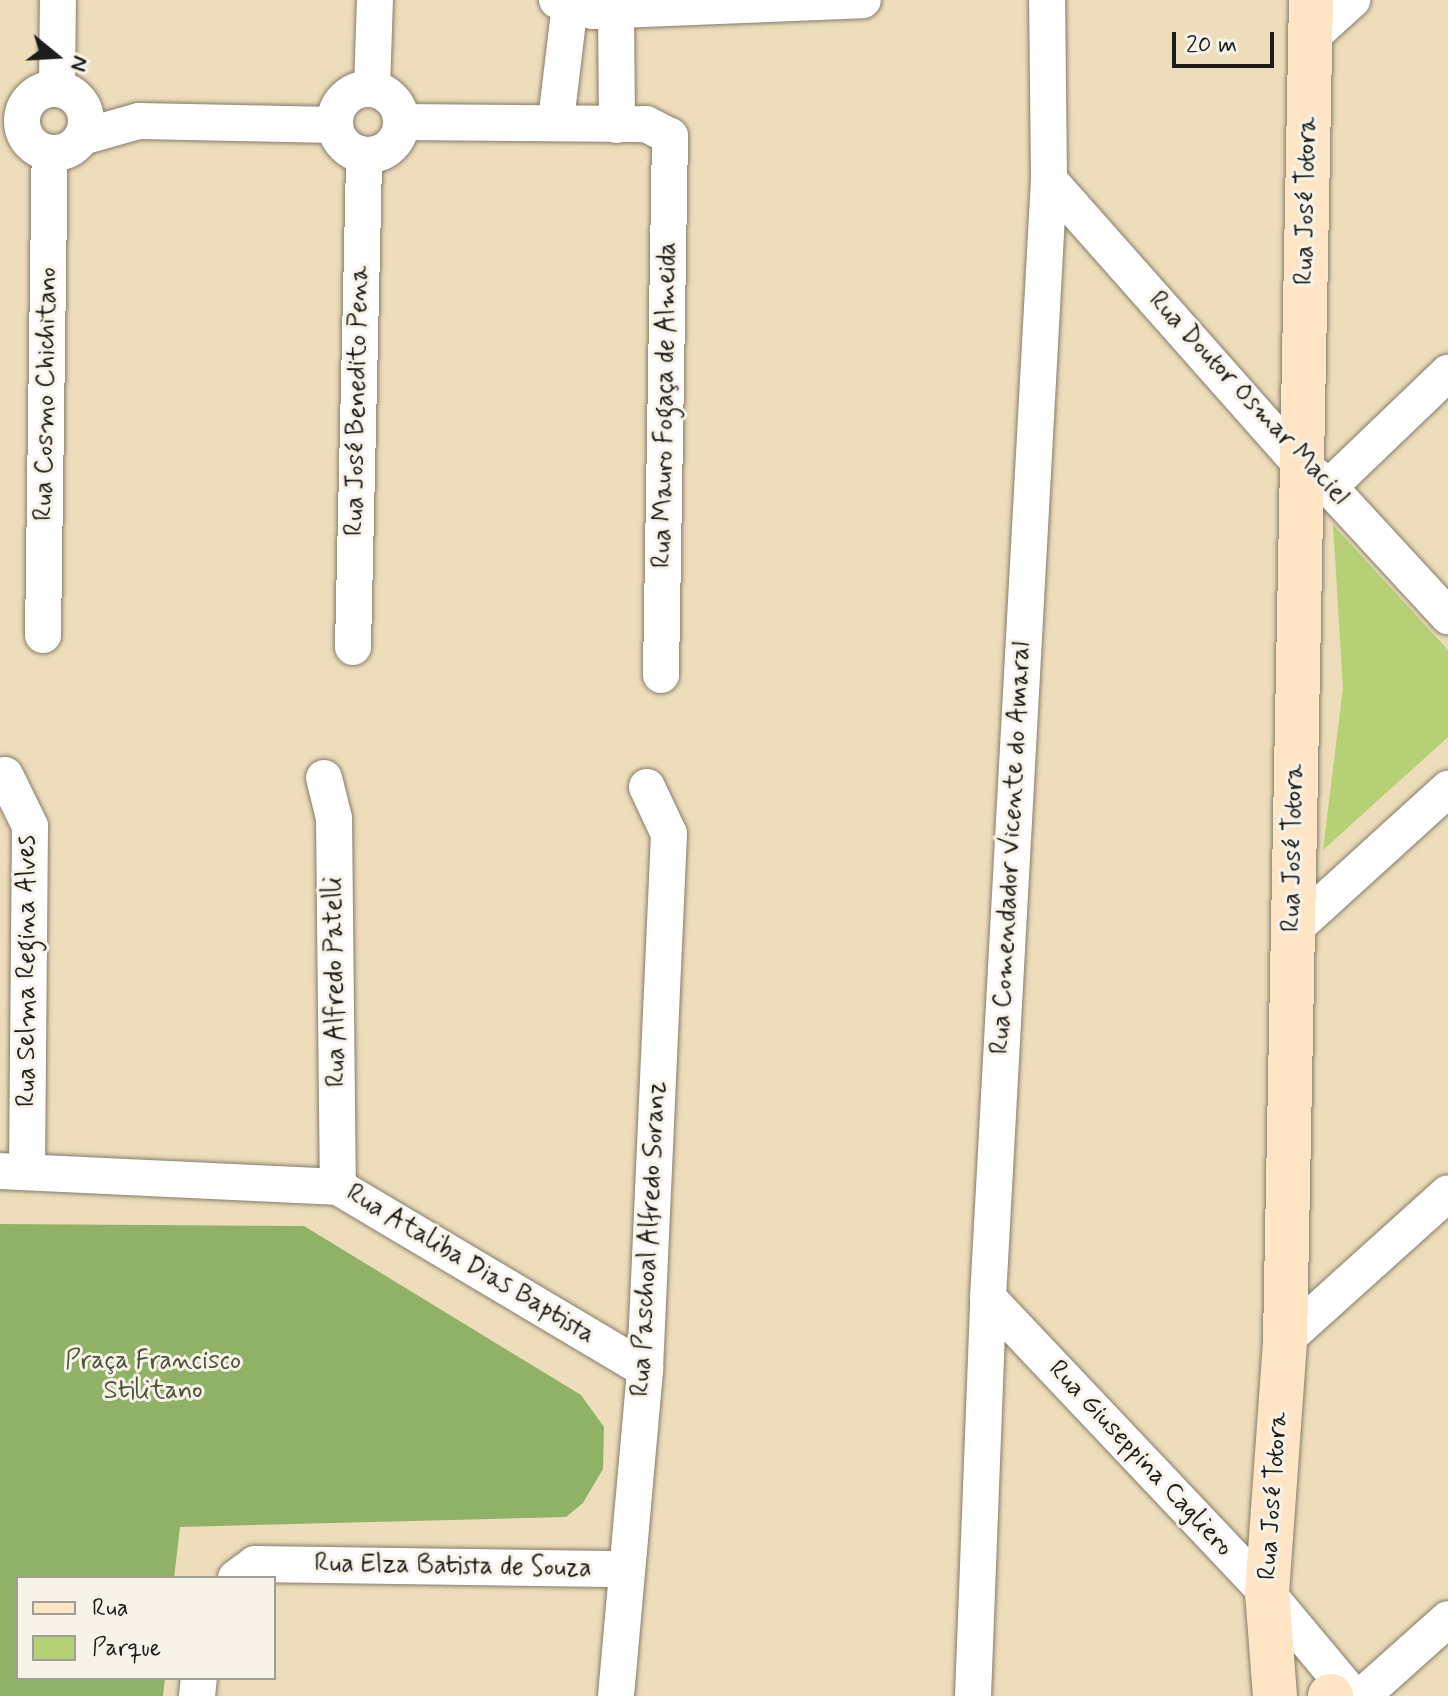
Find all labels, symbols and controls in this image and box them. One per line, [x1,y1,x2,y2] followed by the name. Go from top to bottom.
[16,16,96,96] north arrow
[1176,16,1278,66] scale bar
[1186,30,1237,61] text: 20 m
[63,52,94,75] text: N
[1290,116,1324,286] street label: Rua José Totora
[648,243,684,567] street label: Rua Mauro Fogaça de Almeida
[29,267,65,521] street label: Rua Cosmo Chichitano
[340,270,376,532] street label: Rua José Benedito Pena
[1141,286,1355,512] street label: Rua Doutor Osmar Maciel
[986,640,1038,1056] street label: Rua Comendador Vicente do Amaral
[1277,763,1311,933] street label: Rua José Totora
[12,834,44,1108] street label: Rua Selma Regina Alves
[319,880,353,1084] street label: Rua Alfredo Patelli
[626,1079,674,1399] street label: Rua Paschoal Alfredo Soranz
[340,1179,600,1351] street label: Rua Ataliba Dias Baptista
[65,1346,241,1408] park label: Praça Francisco Stilitano
[1041,1355,1239,1563] street label: Rua Giuseppina Cagliero
[1253,1410,1295,1582] street label: Rua José Totora
[312,1549,594,1585] street label: Rua Elza Batista de Souza
[16,1576,276,1680] legend
[92,1593,129,1624] text: Rua
[92,1633,161,1664] text: Parque

